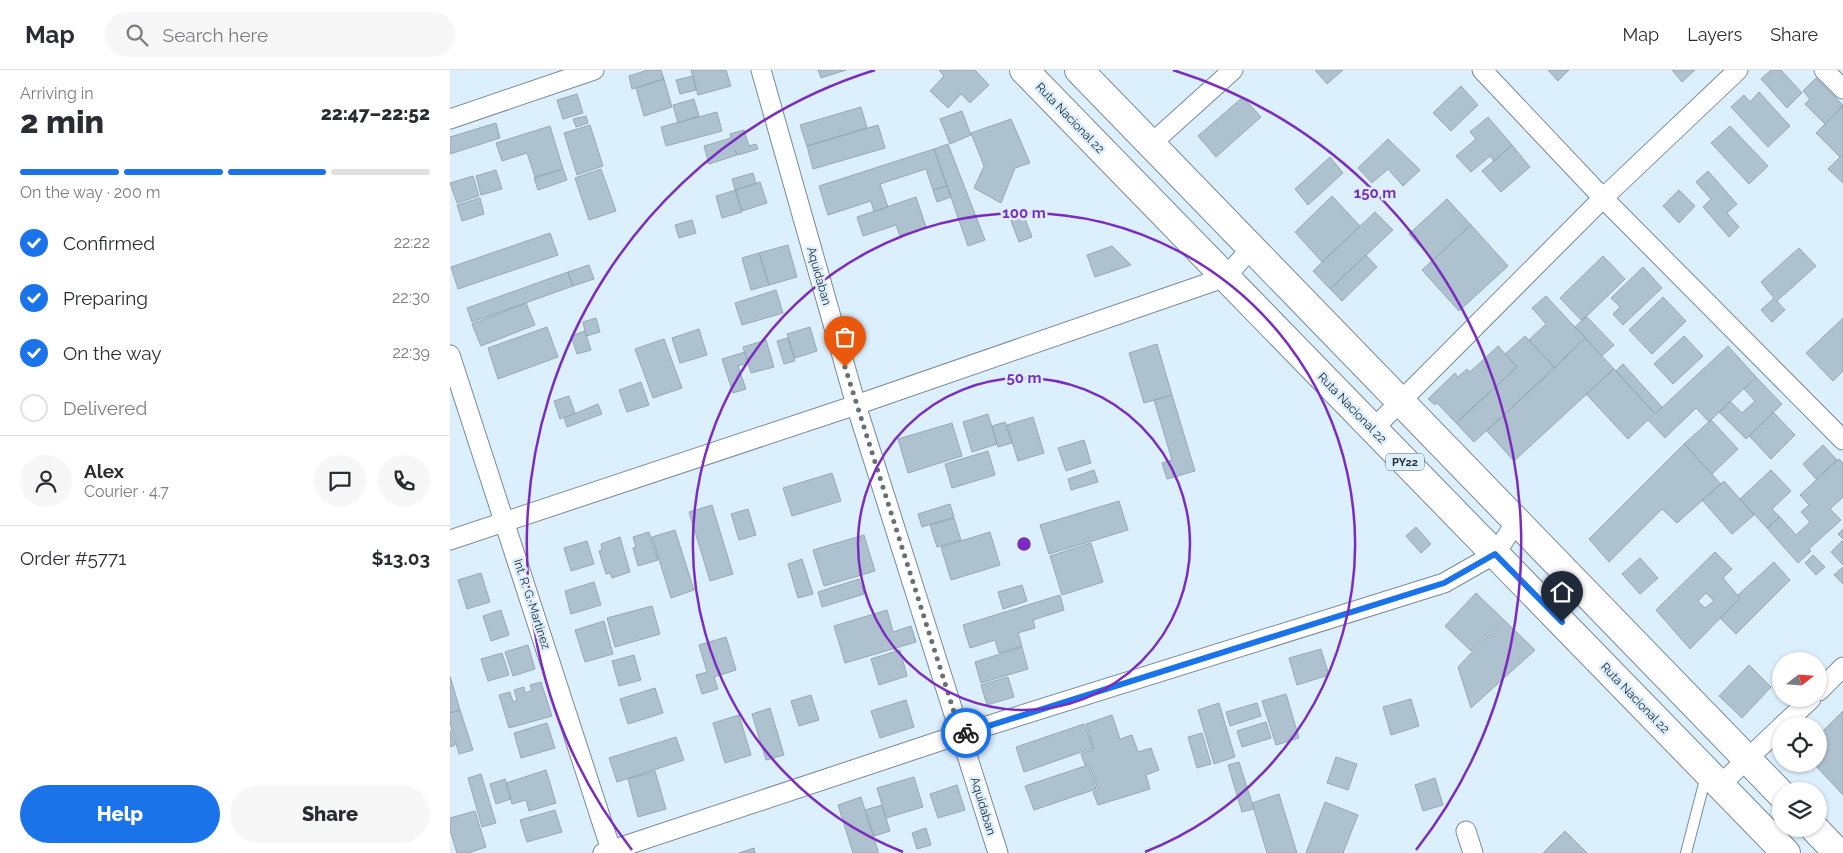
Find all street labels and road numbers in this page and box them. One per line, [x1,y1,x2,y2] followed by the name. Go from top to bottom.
[1033,80,1107,156] street label: Ruta Nacional 22
[804,245,834,307] street label: Aquidaban
[1315,370,1389,446] street label: Ruta Nacional 22
[1386,454,1424,471] road number: PY22
[511,557,553,651] street label: Int. R. G. Martinez
[1598,660,1672,736] street label: Ruta Nacional 22
[968,775,998,837] street label: Aquidaban

